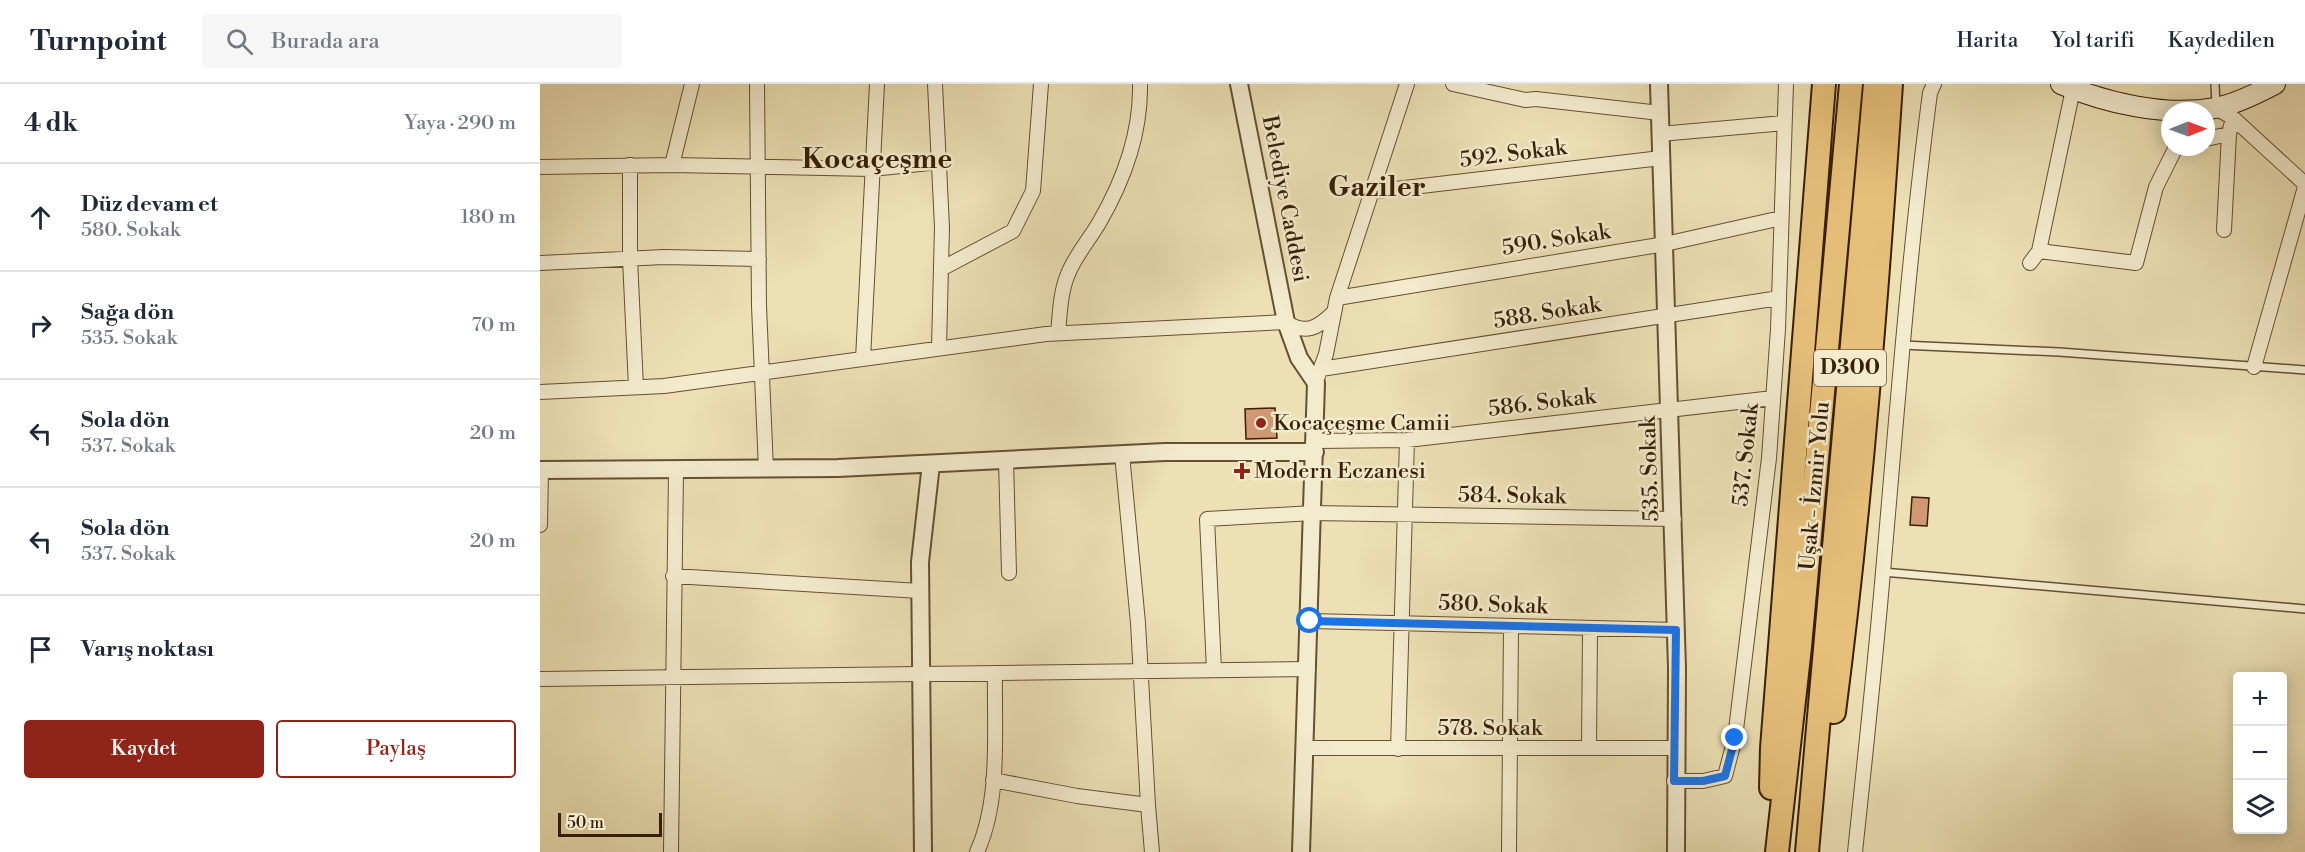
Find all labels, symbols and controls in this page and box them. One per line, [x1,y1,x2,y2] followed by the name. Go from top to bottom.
[202,14,622,68] search box
[30,24,166,59] text: Turnpoint
[223,25,256,58] icon: search
[271,28,380,55] text: Burada ara
[1956,28,2018,54] text: Harita
[2051,28,2135,54] text: Yol tarifi
[2168,28,2275,54] text: Kaydedilen
[2161,102,2215,156] north arrow
[24,107,78,139] text: 4 dk
[404,111,516,136] text: Yaya · 290 m
[1255,112,1314,285] street label: Belediye Caddesi
[1458,134,1569,174] street label: 592. Sokak
[802,142,952,177] district label: Kocaçeşme
[1328,170,1426,205] district label: Gaziler
[81,191,218,218] text: Düz devam et
[24,201,57,234] icon: ahead
[461,205,516,230] text: 180 m
[81,218,181,243] text: 580. Sokak
[1500,218,1614,262] street label: 590. Sokak
[1491,291,1604,335] street label: 588. Sokak
[81,299,174,326] text: Sağa dön
[24,309,57,342] icon: right
[472,313,516,338] text: 70 m
[81,326,177,351] text: 535. Sokak
[1814,350,1886,386] road number: D300
[1487,383,1599,423] street label: 586. Sokak
[1793,400,1836,572] street label: Uşak - İzmir Yolu
[1727,401,1765,508] street label: 537. Sokak
[81,407,169,434] text: Sola dön
[1273,410,1450,437] place label: Kocaçeşme Camii
[1635,414,1665,522] street label: 535. Sokak
[1254,416,1268,430] marker: Kocaçeşme Camii
[24,417,57,450] icon: left
[470,421,516,446] text: 20 m
[81,434,175,459] text: 537. Sokak
[1254,458,1426,485] place label: Modern Eczanesi
[1235,464,1249,478] marker: Modern Eczanesi
[1458,482,1568,510] street label: 584. Sokak
[81,515,169,542] text: Sola dön
[24,525,57,558] icon: left
[470,529,516,554] text: 20 m
[81,542,175,567] text: 537. Sokak
[1438,590,1550,620] street label: 580. Sokak
[1296,607,1322,633] route start
[24,633,57,666] icon: arrive
[81,636,214,663] text: Varış noktası
[2233,672,2287,834] map controls
[2233,672,2287,726] button: +
[1438,715,1544,742] street label: 578. Sokak
[24,720,264,778] button: Kaydet
[276,720,516,778] button: Paylaş
[1721,724,1747,750] route end
[2233,726,2287,780] button: −
[2233,780,2287,834] button: layers
[558,810,662,838] scale bar
[567,813,604,833] text: 50 m

